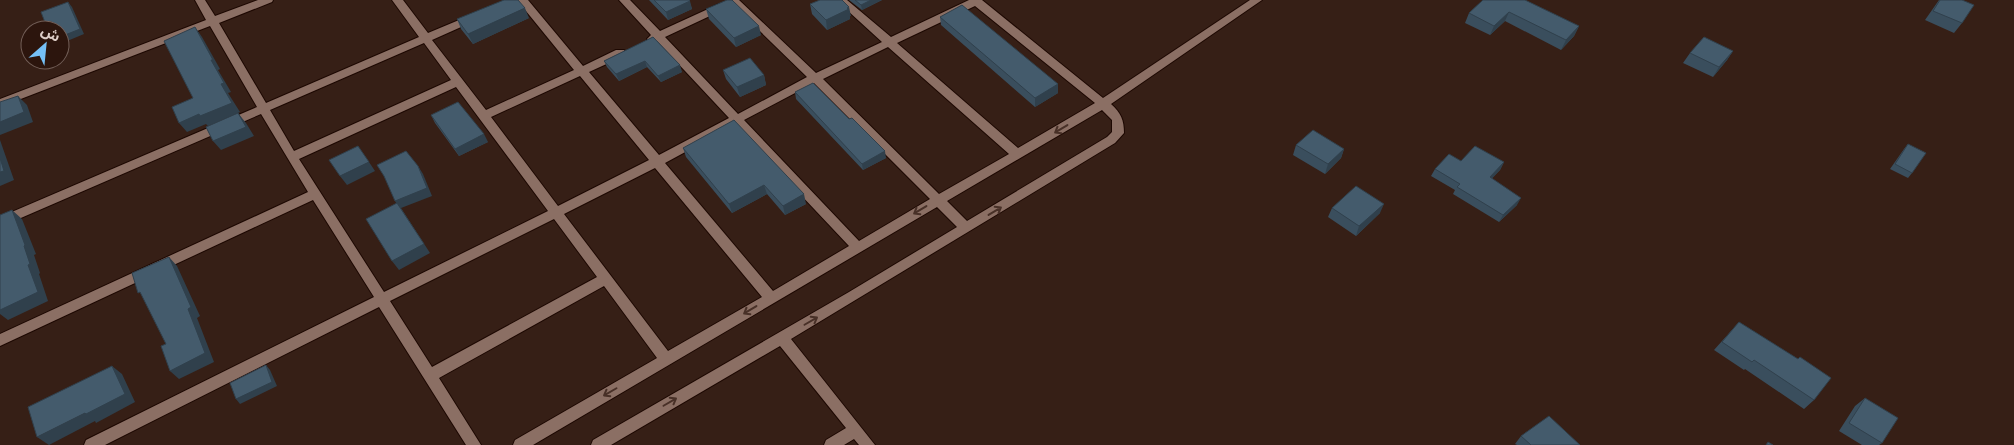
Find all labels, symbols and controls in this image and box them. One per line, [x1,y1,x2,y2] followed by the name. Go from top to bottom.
[20,20,70,70] north arrow
[38,20,64,46] text: ش
[1055,125,1069,135] one-way arrow
[914,205,928,215] one-way arrow
[988,205,1002,215] one-way arrow
[743,305,757,315] one-way arrow
[803,315,817,325] one-way arrow
[603,388,617,398] one-way arrow
[662,396,676,406] one-way arrow

